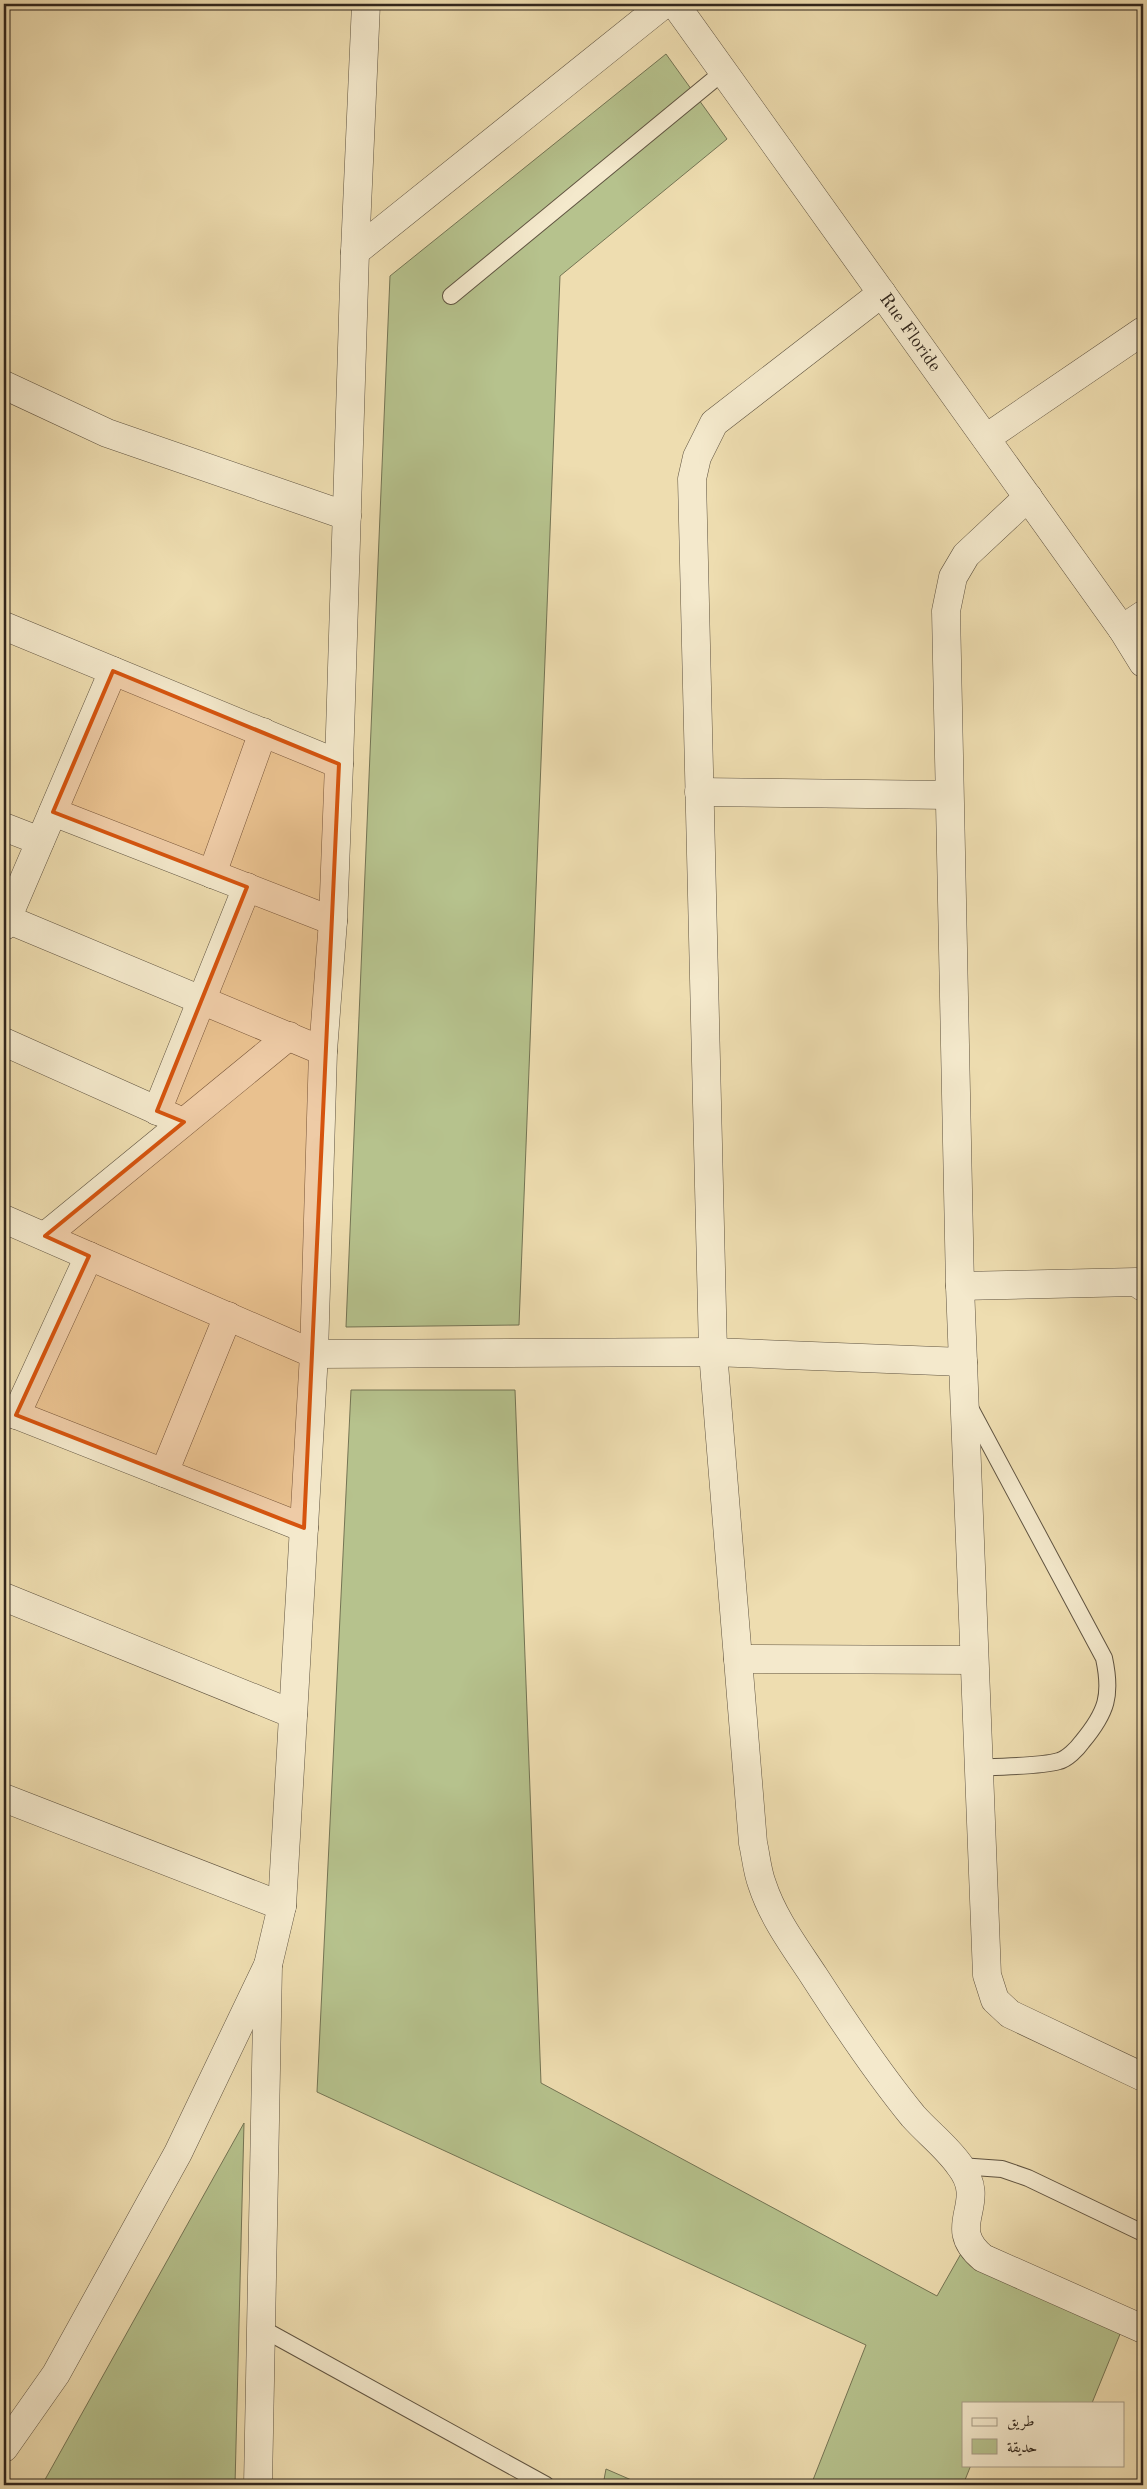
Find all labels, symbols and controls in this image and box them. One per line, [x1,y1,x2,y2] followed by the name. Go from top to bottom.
[876,290,944,375] street label: Rue Floride
[962,2402,1124,2466] legend
[1007,2415,1034,2431] text: طريق
[1007,2441,1037,2456] text: حديقة

